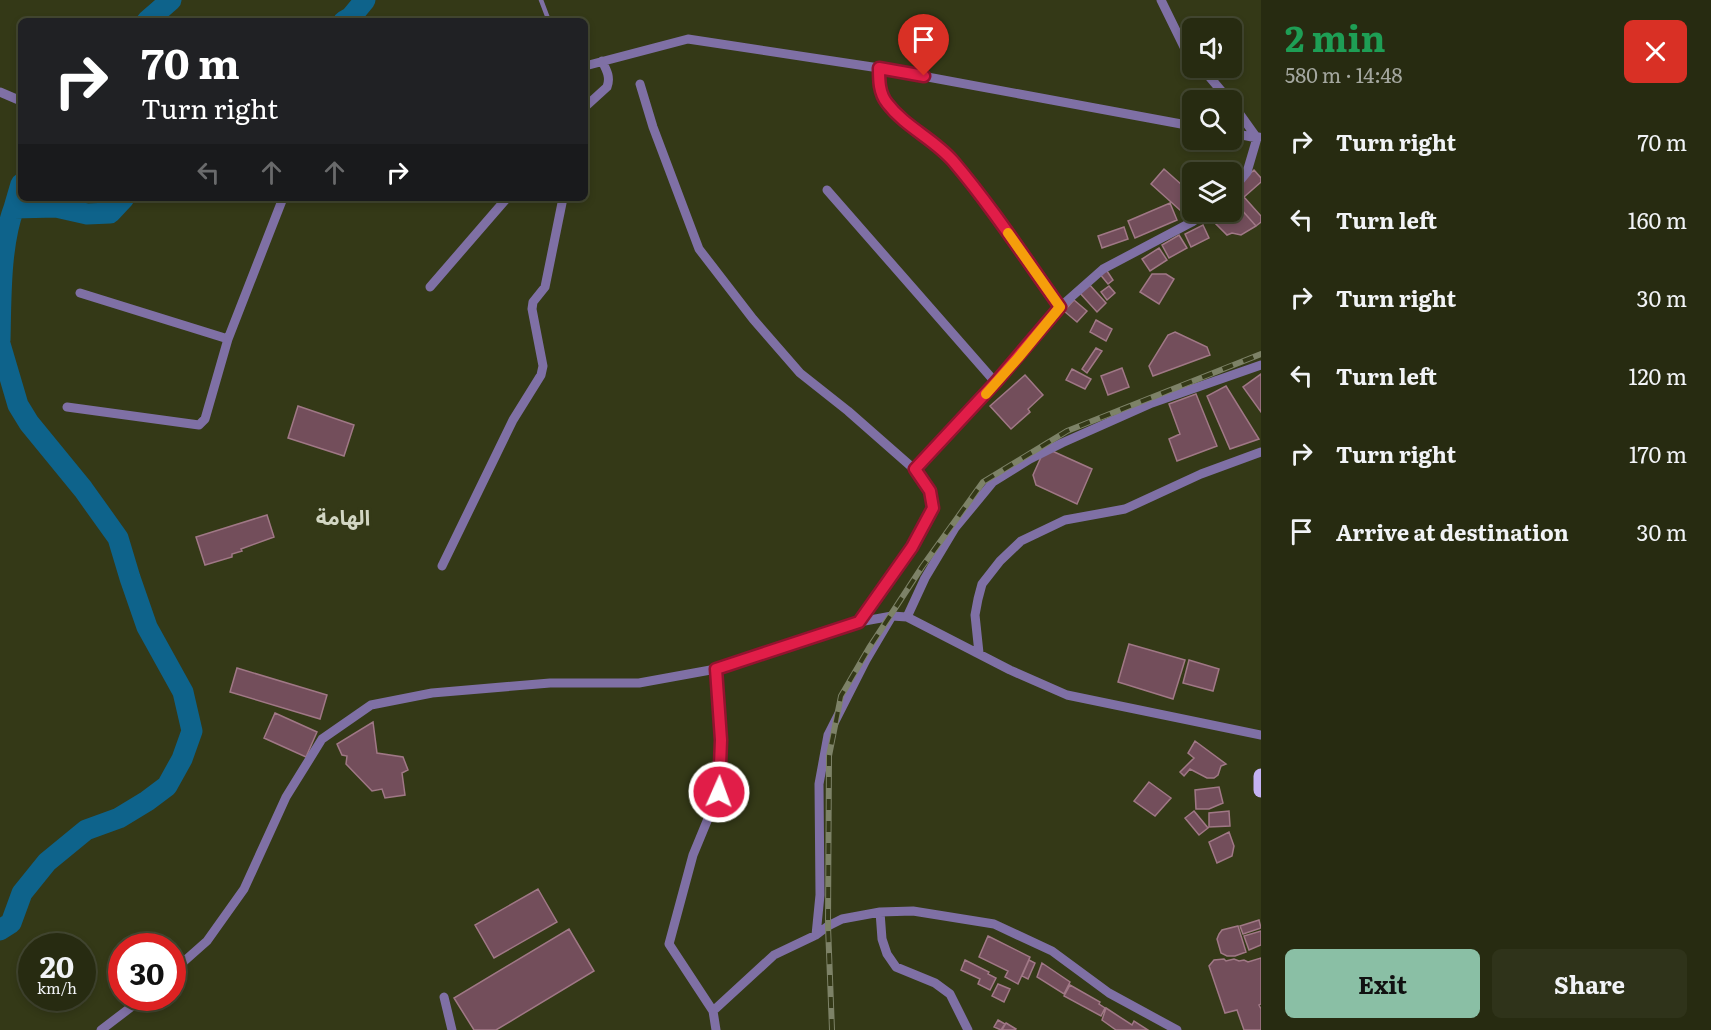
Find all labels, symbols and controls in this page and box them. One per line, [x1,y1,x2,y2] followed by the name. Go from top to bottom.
[1285,10,1386,63] text: 2 min
[898,14,949,76] pin
[1182,18,1242,222] map controls
[1182,18,1242,78] button: sound
[1624,20,1687,83] button: close
[907,23,940,56] icon: arrive
[141,30,240,92] text: 70 m
[42,42,120,120] icon: right
[1285,59,1402,89] text: 580 m · 14:48
[141,87,278,127] text: Turn right
[1182,90,1242,150] button: search
[1285,125,1318,158] icon: right
[1336,125,1456,158] text: Turn right
[1637,125,1687,158] text: 70 m
[192,156,225,189] icon: left
[255,156,288,189] icon: ahead
[318,156,351,189] icon: ahead
[381,156,414,189] icon: right
[1182,162,1242,222] button: layers
[1285,203,1318,236] icon: left
[1336,203,1437,236] text: Turn left
[1628,203,1687,236] text: 160 m
[1285,281,1318,314] icon: right
[1336,281,1456,314] text: Turn right
[1637,281,1687,314] text: 30 m
[1285,359,1318,392] icon: left
[1336,359,1437,392] text: Turn left
[1628,359,1687,392] text: 120 m
[1285,437,1318,470] icon: right
[1336,437,1456,470] text: Turn right
[1629,437,1687,470] text: 170 m
[316,500,370,531] district label: الهامة
[1285,515,1318,548] icon: arrive
[1336,515,1569,548] text: Arrive at destination
[1637,515,1687,548] text: 30 m
[687,760,751,824] position arrow
[108,933,186,1011] speed limit sign: 30
[40,943,74,987] text: 20
[1285,949,1480,1018] button: Exit
[1492,949,1687,1018] button: Share
[37,976,77,999] text: km/h

